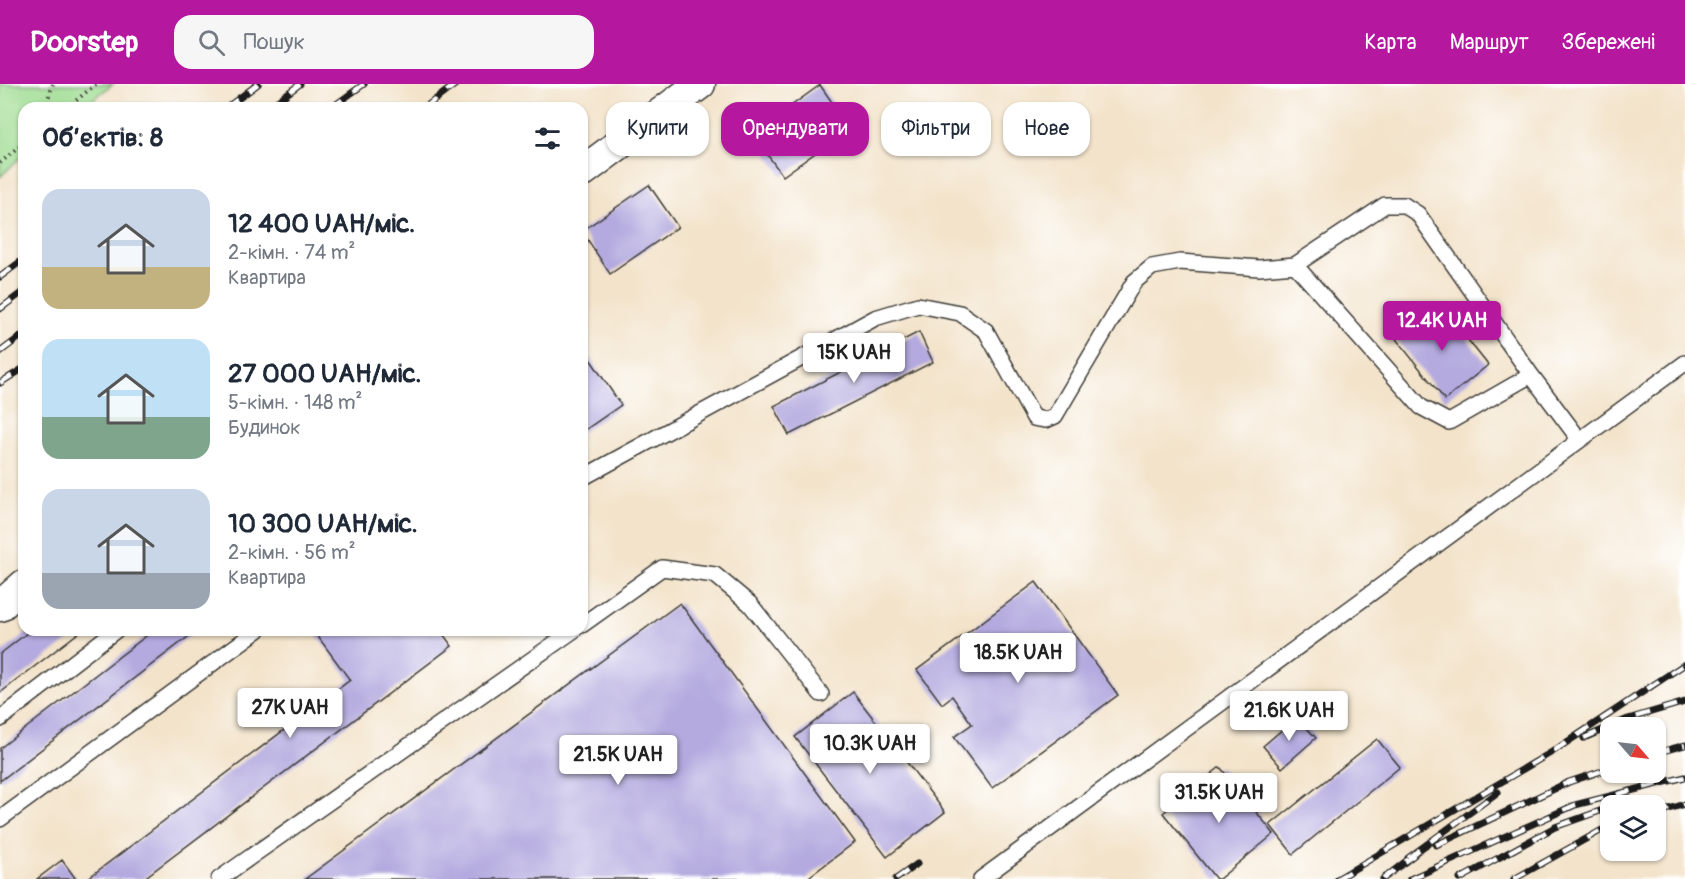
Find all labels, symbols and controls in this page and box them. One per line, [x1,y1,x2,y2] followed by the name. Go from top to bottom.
[174,15,594,69] search box
[30,25,138,60] text: Doorstep
[195,26,228,59] icon: search
[243,28,305,56] text: Пошук
[1365,29,1417,56] text: Карта
[1450,29,1529,56] text: Маршрут
[1562,29,1655,56] text: Збережені
[606,102,709,156] chip: Купити
[721,102,869,156] chip: Орендувати
[881,102,991,156] chip: Фільтри
[1003,102,1090,156] chip: Нове
[42,122,163,154] text: Об’єктів: 8
[531,122,564,155] icon: filters
[228,208,415,240] text: 12 400 UAH/міс.
[90,213,162,285] icon: home
[228,240,355,265] text: 2-кімн. · 74 m²
[228,265,306,290] text: Квартира
[1373,301,1511,352] pin: 12.4K UAH
[1397,308,1487,333] text: 12.4K UAH
[799,333,909,384] pin: 15K UAH
[817,340,891,365] text: 15K UAH
[228,358,421,390] text: 27 000 UAH/міс.
[90,363,162,435] icon: home
[228,390,362,415] text: 5-кімн. · 148 m²
[228,415,300,440] text: Будинок
[228,508,418,540] text: 10 300 UAH/міс.
[90,513,162,585] icon: home
[228,540,356,565] text: 2-кімн. · 56 m²
[228,565,306,590] text: Квартира
[949,633,1087,684] pin: 18.5K UAH
[974,640,1062,665] text: 18.5K UAH
[235,688,345,739] pin: 27K UAH
[1220,691,1358,742] pin: 21.6K UAH
[251,695,329,720] text: 27K UAH
[1244,698,1334,723] text: 21.6K UAH
[1600,717,1666,783] north arrow
[1600,717,1666,861] map controls
[801,724,939,775] pin: 10.3K UAH
[824,731,916,756] text: 10.3K UAH
[549,735,687,786] pin: 21.5K UAH
[573,742,663,767] text: 21.5K UAH
[1150,773,1288,824] pin: 31.5K UAH
[1174,780,1264,805] text: 31.5K UAH
[1600,795,1666,861] button: layers

